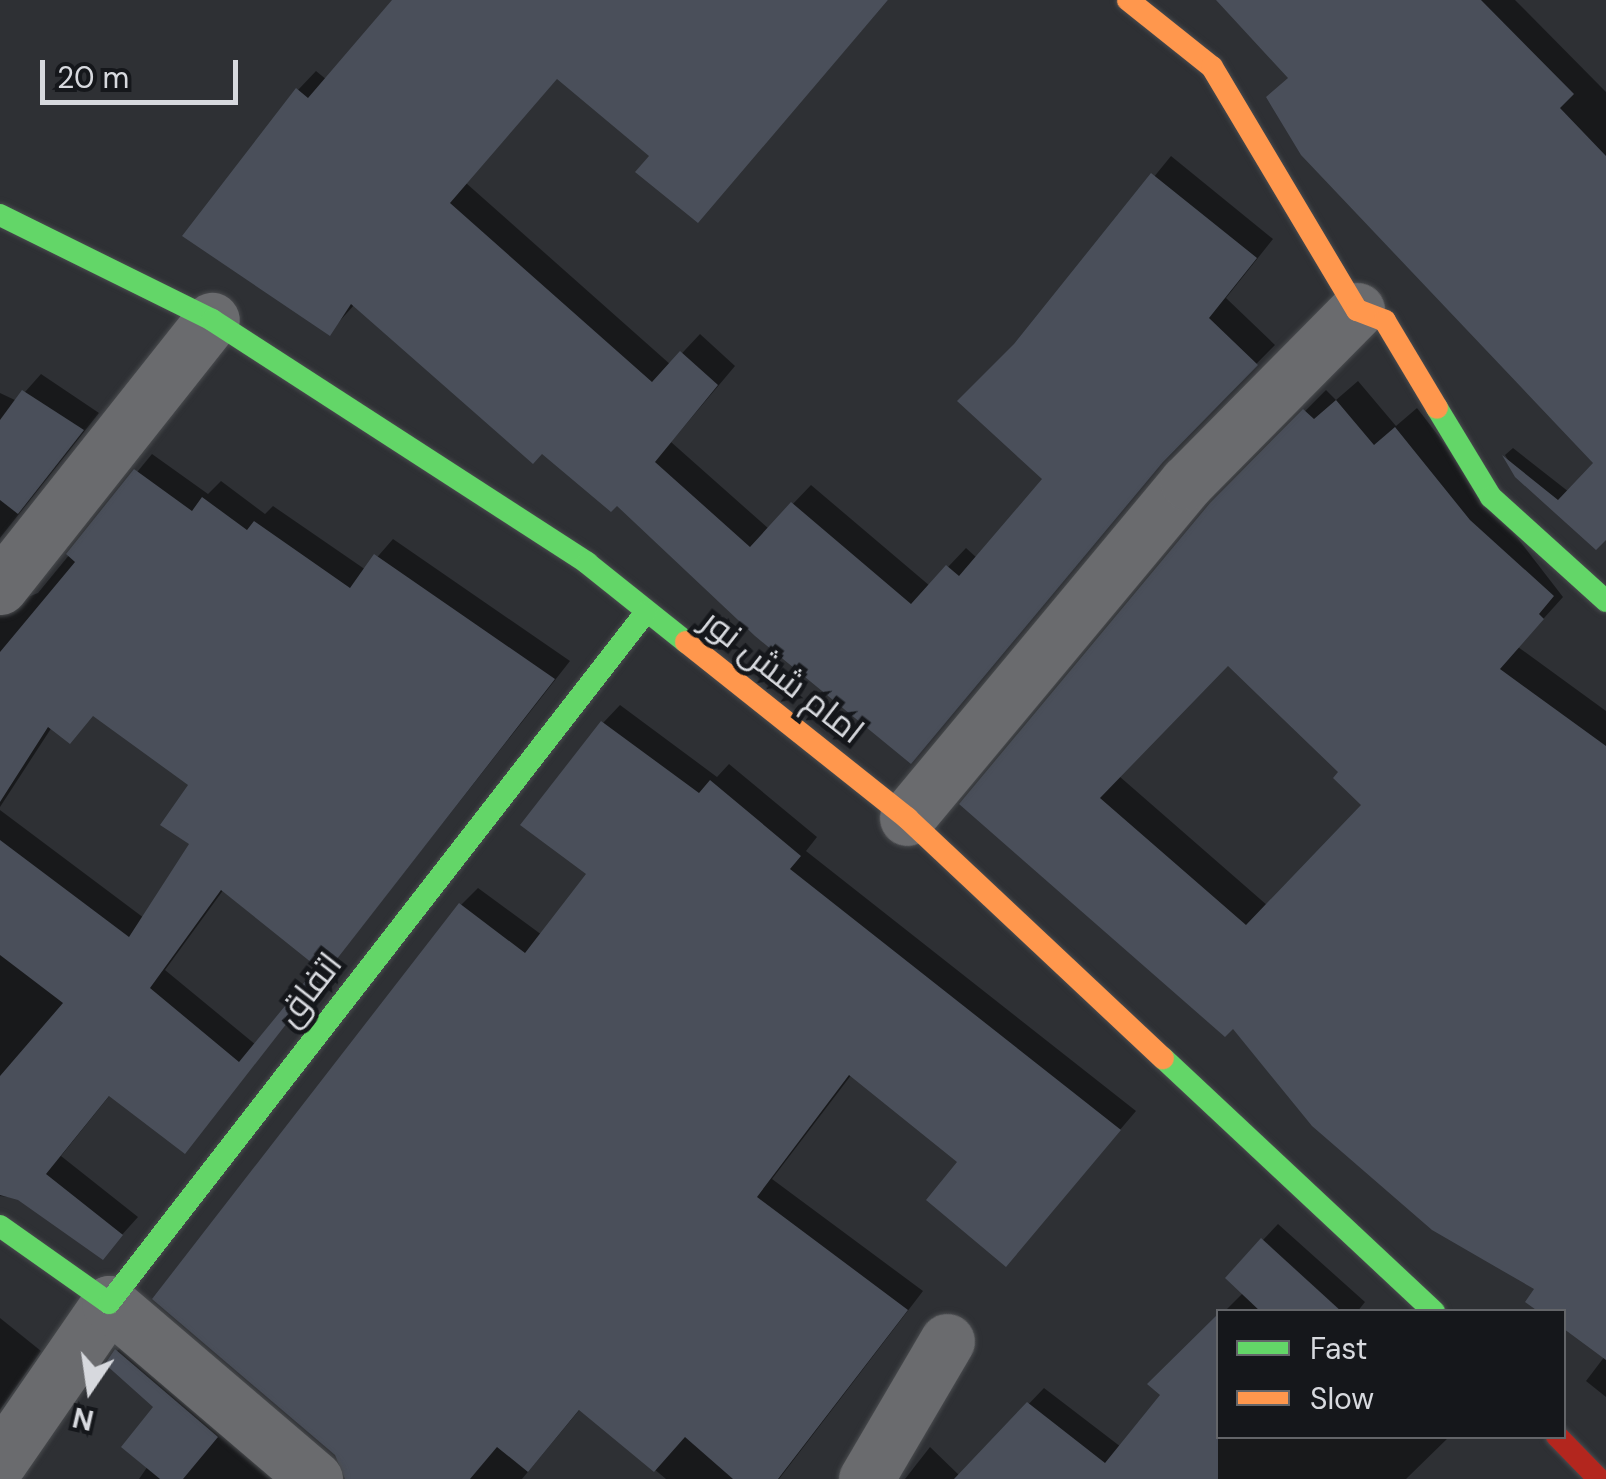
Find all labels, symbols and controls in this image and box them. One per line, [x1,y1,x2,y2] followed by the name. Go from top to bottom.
[45,40,242,102] scale bar
[57,58,129,97] text: 20 m
[694,600,872,752] street label: امام شش نور
[267,944,351,1034] street label: اتفاق
[1216,1309,1566,1439] legend
[1310,1329,1368,1368] text: Fast
[40,1339,140,1439] north arrow
[1310,1379,1374,1418] text: Slow
[69,1398,97,1439] text: N

